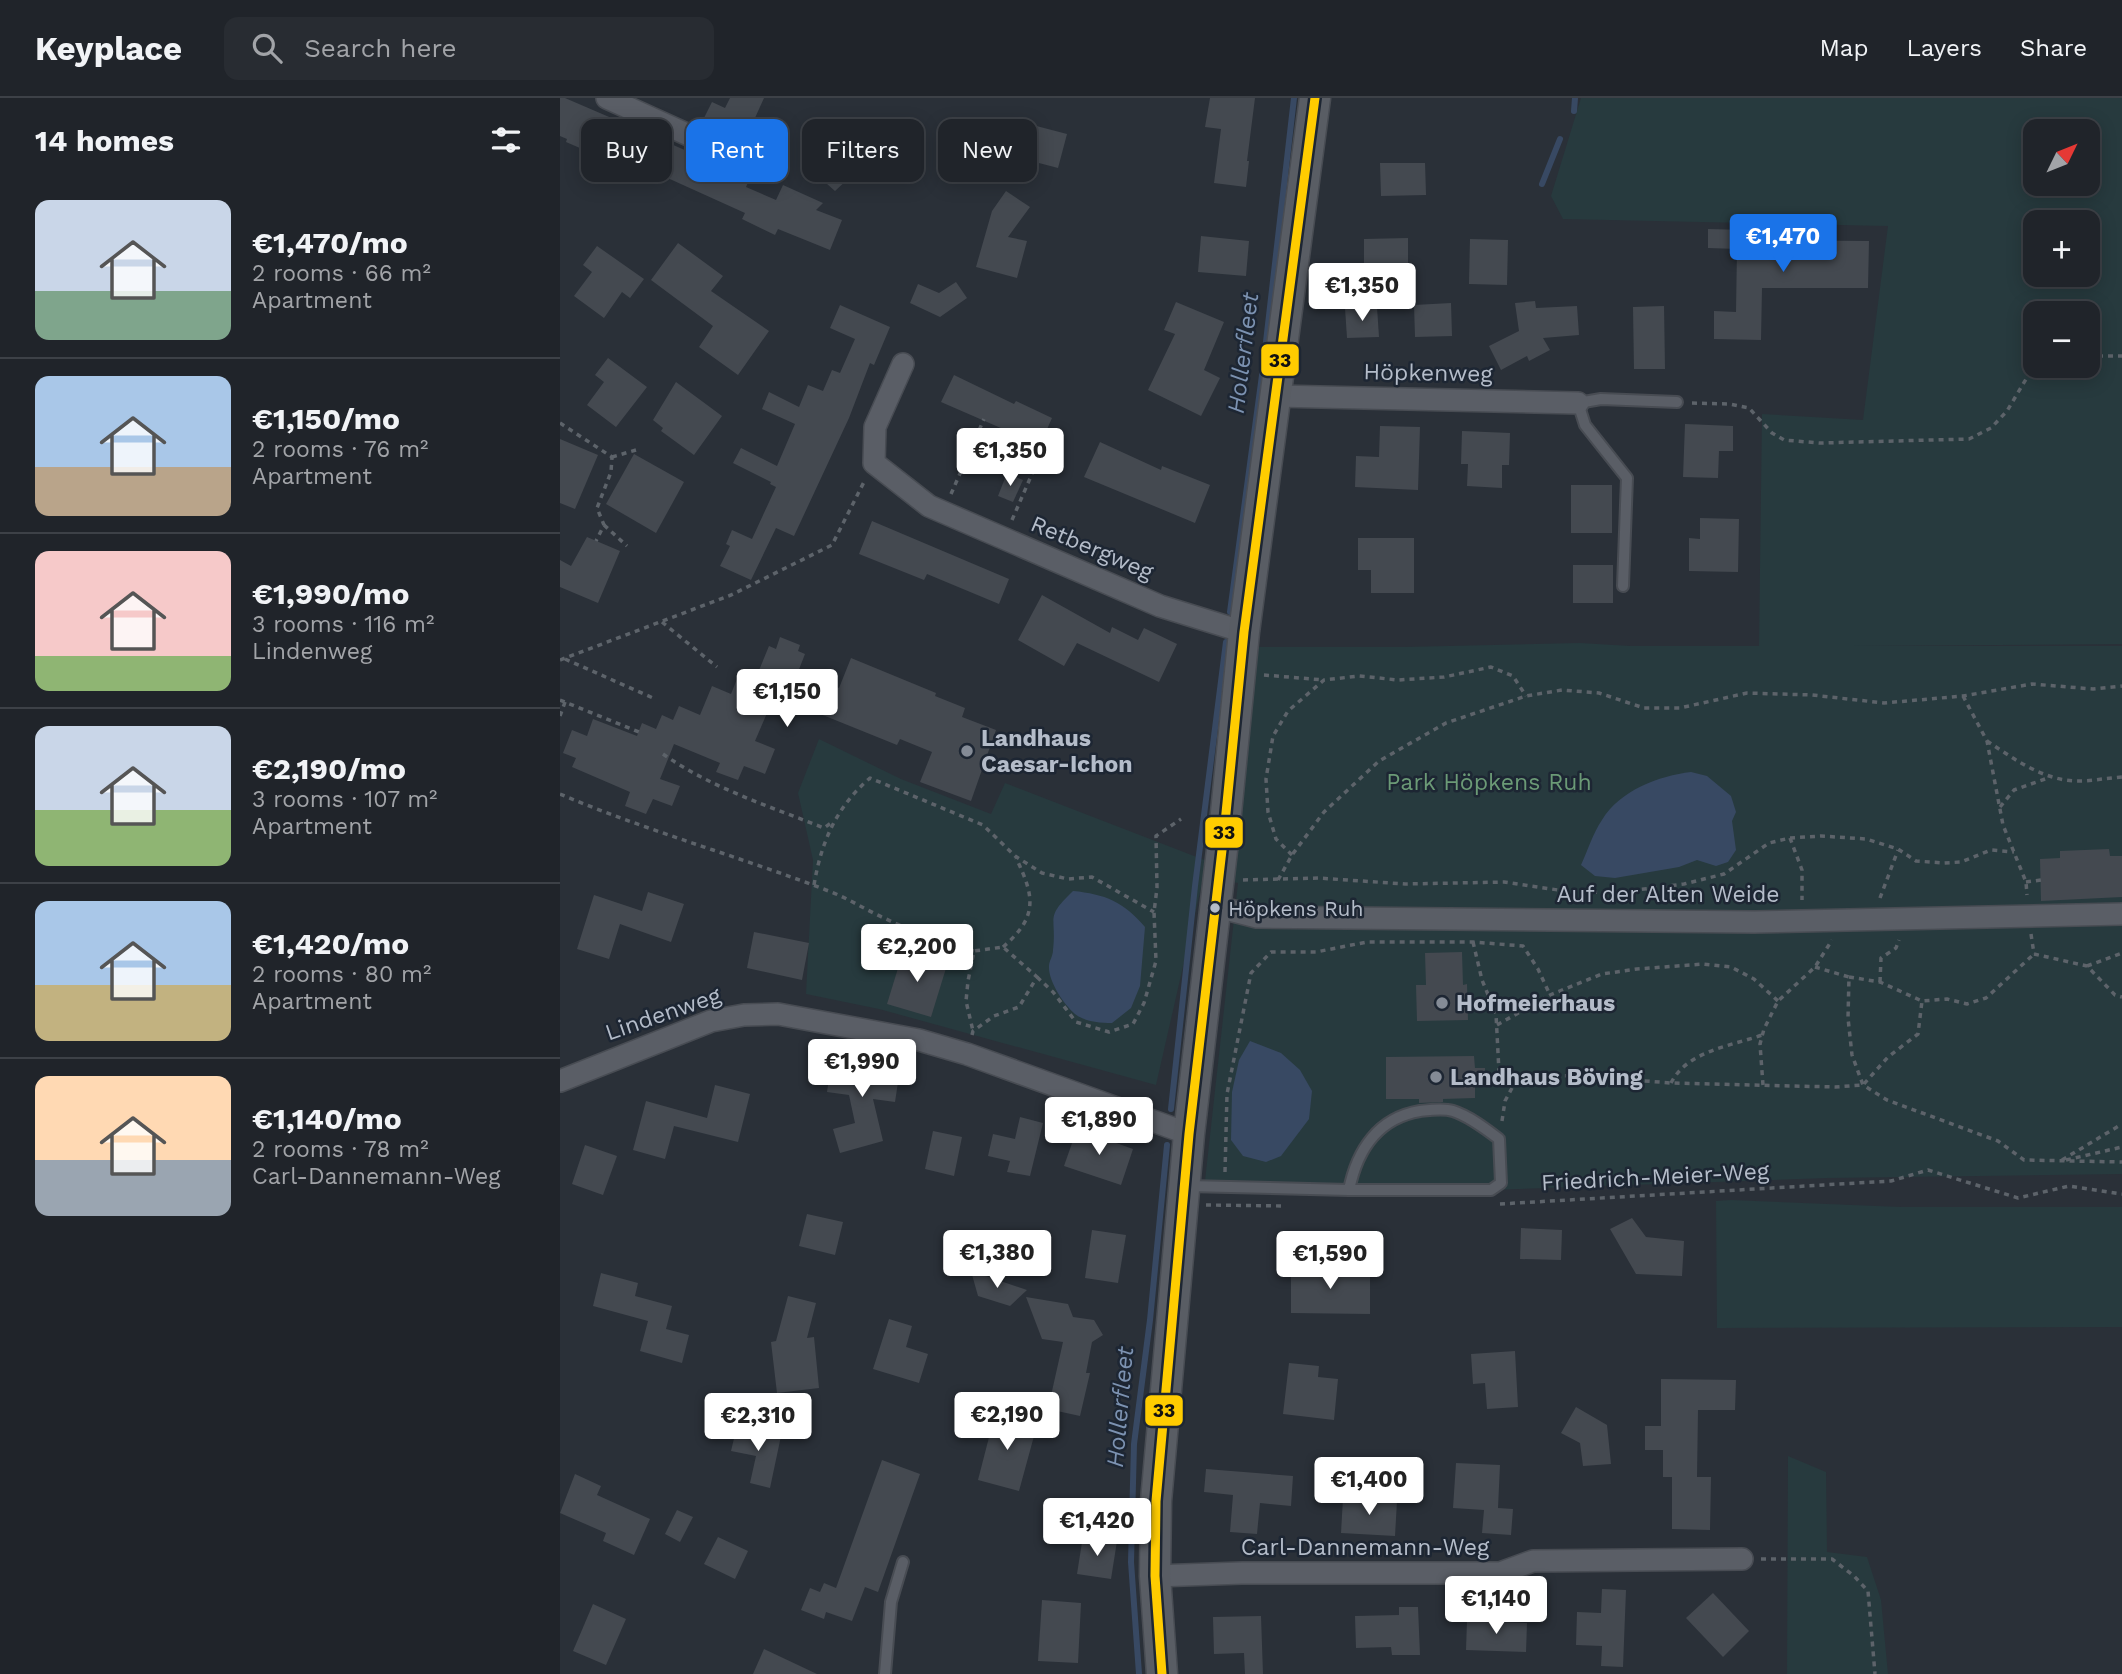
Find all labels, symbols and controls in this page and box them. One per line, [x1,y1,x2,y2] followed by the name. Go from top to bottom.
[224,17,714,80] search box
[35,29,182,68] text: Keyplace
[248,29,286,67] icon: search
[304,33,457,63] text: Search here
[1820,34,1868,62] text: Map
[1906,34,1982,62] text: Layers
[2020,34,2087,62] text: Share
[581,119,672,182] chip: Buy
[686,119,788,182] chip: Rent
[802,119,924,182] chip: Filters
[938,119,1037,182] chip: New
[2023,119,2100,196] north arrow
[2023,119,2100,378] map controls
[487,121,525,159] icon: filters
[35,123,174,158] text: 14 homes
[2023,210,2100,287] button: +
[1726,214,1840,274] pin: €1,470
[1746,223,1820,250] text: €1,470
[252,225,408,260] text: €1,470/mo
[91,228,175,312] icon: home
[252,260,431,287] text: 2 rooms · 66 m²
[1305,264,1419,323] pin: €1,350
[1325,272,1399,299] text: €1,350
[252,287,372,314] text: Apartment
[1222,290,1264,415] water label: Hollerfleet
[2023,301,2100,378] button: −
[1260,343,1300,377] line badge: 33
[1269,349,1291,372] text: 33
[1363,358,1494,388] street label: Höpkenweg
[252,401,400,436] text: €1,150/mo
[91,404,175,488] icon: home
[953,428,1067,488] pin: €1,350
[252,436,428,463] text: 2 rooms · 76 m²
[973,437,1047,464] text: €1,350
[252,463,372,490] text: Apartment
[1027,510,1158,586] street label: Retbergweg
[252,576,410,611] text: €1,990/mo
[91,579,175,663] icon: home
[252,611,434,638] text: 3 rooms · 116 m²
[252,638,372,665] text: Lindenweg
[730,670,844,729] pin: €1,150
[753,678,821,705] text: €1,150
[981,725,1132,778] place label: Landhaus Caesar-Ichon
[959,743,975,759] marker: Landhaus Caesar-Ichon
[252,751,406,786] text: €2,190/mo
[91,754,175,838] icon: home
[1386,769,1592,796] park label: Park Höpkens Ruh
[252,786,438,813] text: 3 rooms · 107 m²
[252,813,372,840] text: Apartment
[1204,816,1244,849] line badge: 33
[1213,821,1235,844] text: 33
[1556,881,1780,908] street label: Auf der Alten Weide
[1228,896,1364,921] place label: Höpkens Ruh
[1208,901,1222,915] marker: Höpkens Ruh
[860,924,974,984] pin: €2,200
[252,926,409,961] text: €1,420/mo
[91,929,175,1013] icon: home
[877,933,957,960] text: €2,200
[252,961,431,988] text: 2 rooms · 80 m²
[602,981,725,1046] street label: Lindenweg
[252,988,372,1015] text: Apartment
[1456,990,1615,1017] place label: Hofmeierhaus
[1434,995,1450,1011] marker: Hofmeierhaus
[805,1040,919,1099] pin: €1,990
[824,1048,900,1075] text: €1,990
[1450,1064,1643,1091] place label: Landhaus Böving
[1428,1069,1444,1085] marker: Landhaus Böving
[1042,1098,1156,1157] pin: €1,890
[252,1101,402,1136] text: €1,140/mo
[91,1104,175,1188] icon: home
[1061,1106,1137,1133] text: €1,890
[252,1136,429,1163] text: 2 rooms · 78 m²
[1540,1158,1770,1196] street label: Friedrich-Meier-Weg
[252,1163,501,1190] text: Carl-Dannemann-Weg
[940,1230,1054,1290] pin: €1,380
[1273,1232,1387,1291] pin: €1,590
[959,1239,1035,1266] text: €1,380
[1292,1240,1368,1267] text: €1,590
[1101,1344,1139,1469] water label: Hollerfleet
[950,1392,1064,1452] pin: €2,190
[701,1394,815,1453] pin: €2,310
[1144,1394,1184,1427] line badge: 33
[1153,1399,1175,1422] text: 33
[970,1401,1044,1428] text: €2,190
[721,1402,795,1429] text: €2,310
[1312,1458,1426,1517] pin: €1,400
[1330,1466,1408,1493] text: €1,400
[1040,1498,1154,1558] pin: €1,420
[1059,1507,1135,1534] text: €1,420
[1241,1534,1490,1561] street label: Carl-Dannemann-Weg
[1439,1576,1553,1636] pin: €1,140
[1461,1585,1531,1612] text: €1,140

